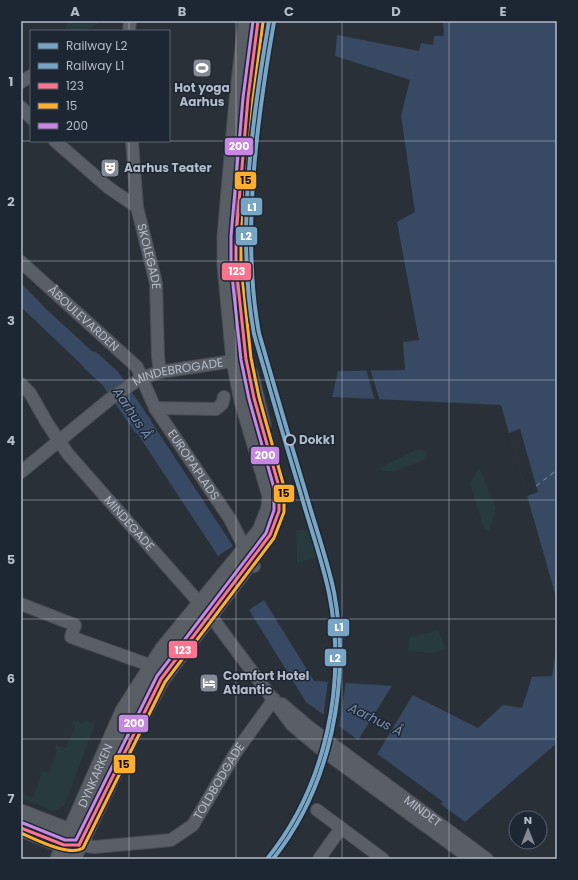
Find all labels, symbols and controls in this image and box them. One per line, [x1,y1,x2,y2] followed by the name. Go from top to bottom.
[70,2,80,21] text: A
[178,2,187,21] text: B
[284,2,294,21] text: C
[391,2,401,21] text: D
[499,2,507,21] text: E
[30,30,170,142] legend
[66,37,127,54] text: Railway L2
[66,57,124,74] text: Railway L1
[191,57,213,79] sports icon: Hot yoga Aarhus
[9,72,13,91] text: 1
[66,77,84,94] text: 123
[174,79,230,110] place label: Hot yoga Aarhus
[66,97,77,114] text: 15
[66,117,88,134] text: 200
[224,137,254,156] line badge: 200
[229,138,249,154] text: 200
[99,157,121,179] theatre icon: Aarhus Teater
[124,159,212,176] place label: Aarhus Teater
[234,171,257,190] line badge: 15
[240,172,252,188] text: 15
[7,192,15,211] text: 2
[240,197,263,216] line badge: L1
[247,199,257,215] text: L1
[133,222,165,289] street label: SKOLEGADE
[235,226,258,246] line badge: L2
[240,228,252,244] text: L2
[221,262,252,281] line badge: 123
[228,263,246,279] text: 123
[44,281,123,355] street label: ÅBOULEVARDEN
[7,311,15,330] text: 3
[129,354,224,390] street label: MINDEBROGADE
[108,383,157,443] water label: Aarhus Å
[164,426,224,503] street label: EUROPAPLADS
[7,431,16,450] text: 4
[299,431,335,448] place label: Dokk1
[284,434,296,446] marker: Dokk1
[250,446,280,465] line badge: 200
[255,447,275,463] text: 200
[273,484,295,503] line badge: 15
[278,485,290,501] text: 15
[100,492,158,554] street label: MINDEGADE
[7,550,15,569] text: 5
[327,618,350,637] line badge: L1
[334,619,344,635] text: L1
[168,640,198,659] line badge: 123
[174,642,192,658] text: 123
[324,648,347,667] line badge: L2
[329,650,341,666] text: L2
[223,667,309,698] place label: Comfort Hotel Atlantic
[7,669,15,688] text: 6
[198,672,220,694] hotel icon: Comfort Hotel Atlantic
[344,698,406,741] water label: Aarhus Å
[118,714,149,733] line badge: 200
[124,715,144,731] text: 200
[189,739,248,823] street label: TOLDBODGADE
[74,741,117,810] street label: DYNKARKEN
[113,754,136,774] line badge: 15
[118,756,130,772] text: 15
[8,789,15,808] text: 7
[401,791,446,831] street label: MINDET
[508,810,548,850] north arrow
[524,812,532,828] text: N

